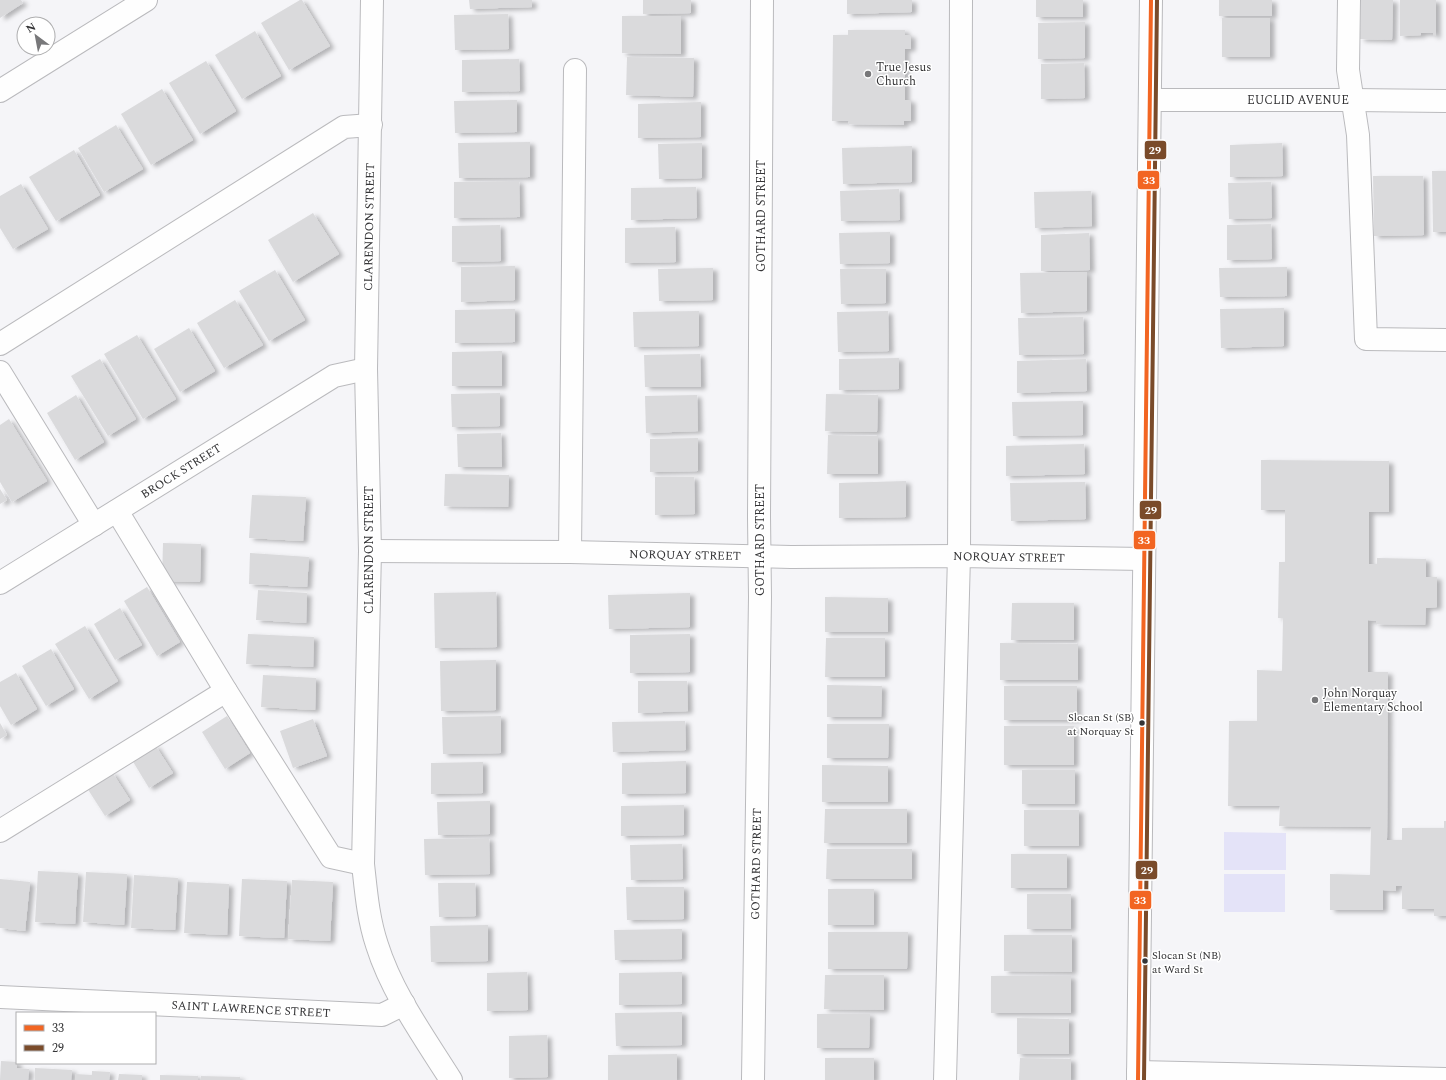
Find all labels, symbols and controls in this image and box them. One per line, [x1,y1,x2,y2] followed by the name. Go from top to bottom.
[16,16,56,56] north arrow
[23,18,39,38] text: N
[876,58,931,91] place label: True Jesus Church
[863,69,873,79] marker: True Jesus Church
[1247,91,1349,110] street label: EUCLID AVENUE
[1144,140,1167,160] line badge: 29
[1149,142,1161,159] text: 29
[752,160,771,272] street label: GOTHARD STREET
[359,163,380,291] street label: CLARENDON STREET
[1137,170,1160,190] line badge: 33
[1143,172,1155,189] text: 33
[137,439,225,504] street label: BROCK STREET
[751,484,770,596] street label: GOTHARD STREET
[360,486,379,614] street label: CLARENDON STREET
[1139,500,1162,520] line badge: 29
[1145,502,1157,519] text: 29
[1133,530,1156,550] line badge: 33
[1138,532,1150,549] text: 33
[629,545,741,566] street label: NORQUAY STREET
[953,547,1065,568] street label: NORQUAY STREET
[1323,684,1423,717] place label: John Norquay Elementary School
[1310,695,1320,705] marker: John Norquay Elementary School
[1067,709,1134,740] place label: Slocan St (SB) at Norquay St
[1137,718,1147,728] marker: Slocan St (SB) at Norquay St
[746,808,767,920] street label: GOTHARD STREET
[1135,860,1158,880] line badge: 29
[1141,862,1153,879] text: 29
[1129,890,1152,910] line badge: 33
[1134,892,1146,909] text: 33
[1152,947,1221,978] place label: Slocan St (NB) at Ward St
[1140,956,1150,966] marker: Slocan St (NB) at Ward St
[171,996,331,1023] street label: SAINT LAWRENCE STREET
[16,1012,156,1064] legend
[52,1019,64,1038] text: 33
[52,1039,64,1058] text: 29

